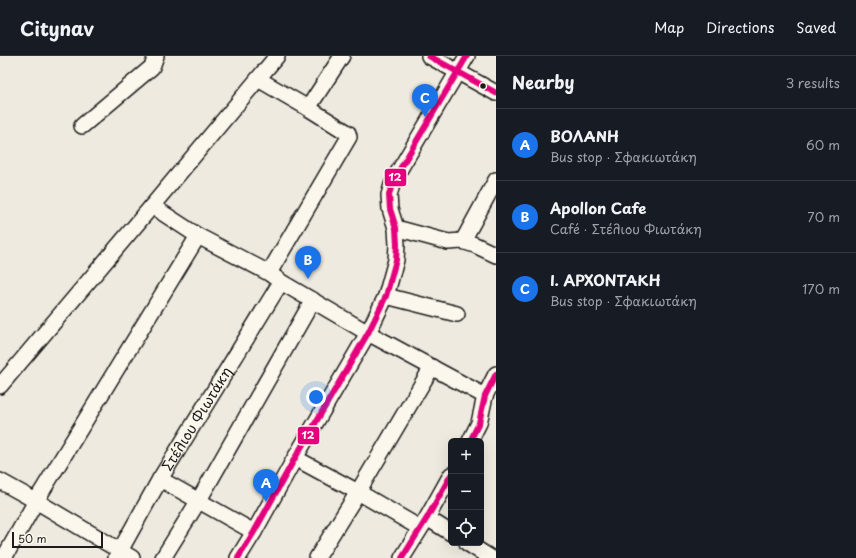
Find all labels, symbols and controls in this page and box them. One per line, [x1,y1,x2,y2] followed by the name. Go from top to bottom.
[20,14,94,42] text: Citynav
[654,17,684,38] text: Map
[706,17,774,38] text: Directions
[796,17,836,38] text: Saved
[512,69,574,95] text: Nearby
[786,73,840,92] text: 3 results
[478,81,488,91] unlabelled marker
[412,84,438,117] pin: C
[550,124,619,147] text: ΒΟΛΑΝΗ
[520,135,530,154] text: A
[806,135,840,154] text: 60 m
[550,147,697,166] text: Bus stop · Σφακιωτάκη
[384,168,407,187] line badge: 12
[389,168,402,185] text: 12
[550,196,646,219] text: Apollon Cafe
[521,207,529,226] text: B
[807,207,840,226] text: 70 m
[550,219,702,238] text: Café · Στέλιου Φιωτάκη
[295,246,321,279] pin: B
[550,268,661,291] text: Ι. ΑΡΧΟΝΤΑΚΗ
[520,279,530,298] text: C
[802,279,840,298] text: 170 m
[550,291,697,310] text: Bus stop · Σφακιωτάκη
[156,363,237,475] street label: Στέλιου Φιωτάκη
[306,387,326,407] your location
[297,426,320,445] line badge: 12
[302,426,315,443] text: 12
[448,438,484,546] map controls
[448,438,484,474] button: +
[253,469,279,502] pin: A
[448,474,484,510] button: −
[448,510,484,546] button: locate
[12,530,103,549] scale bar
[18,530,47,547] text: 50 m

